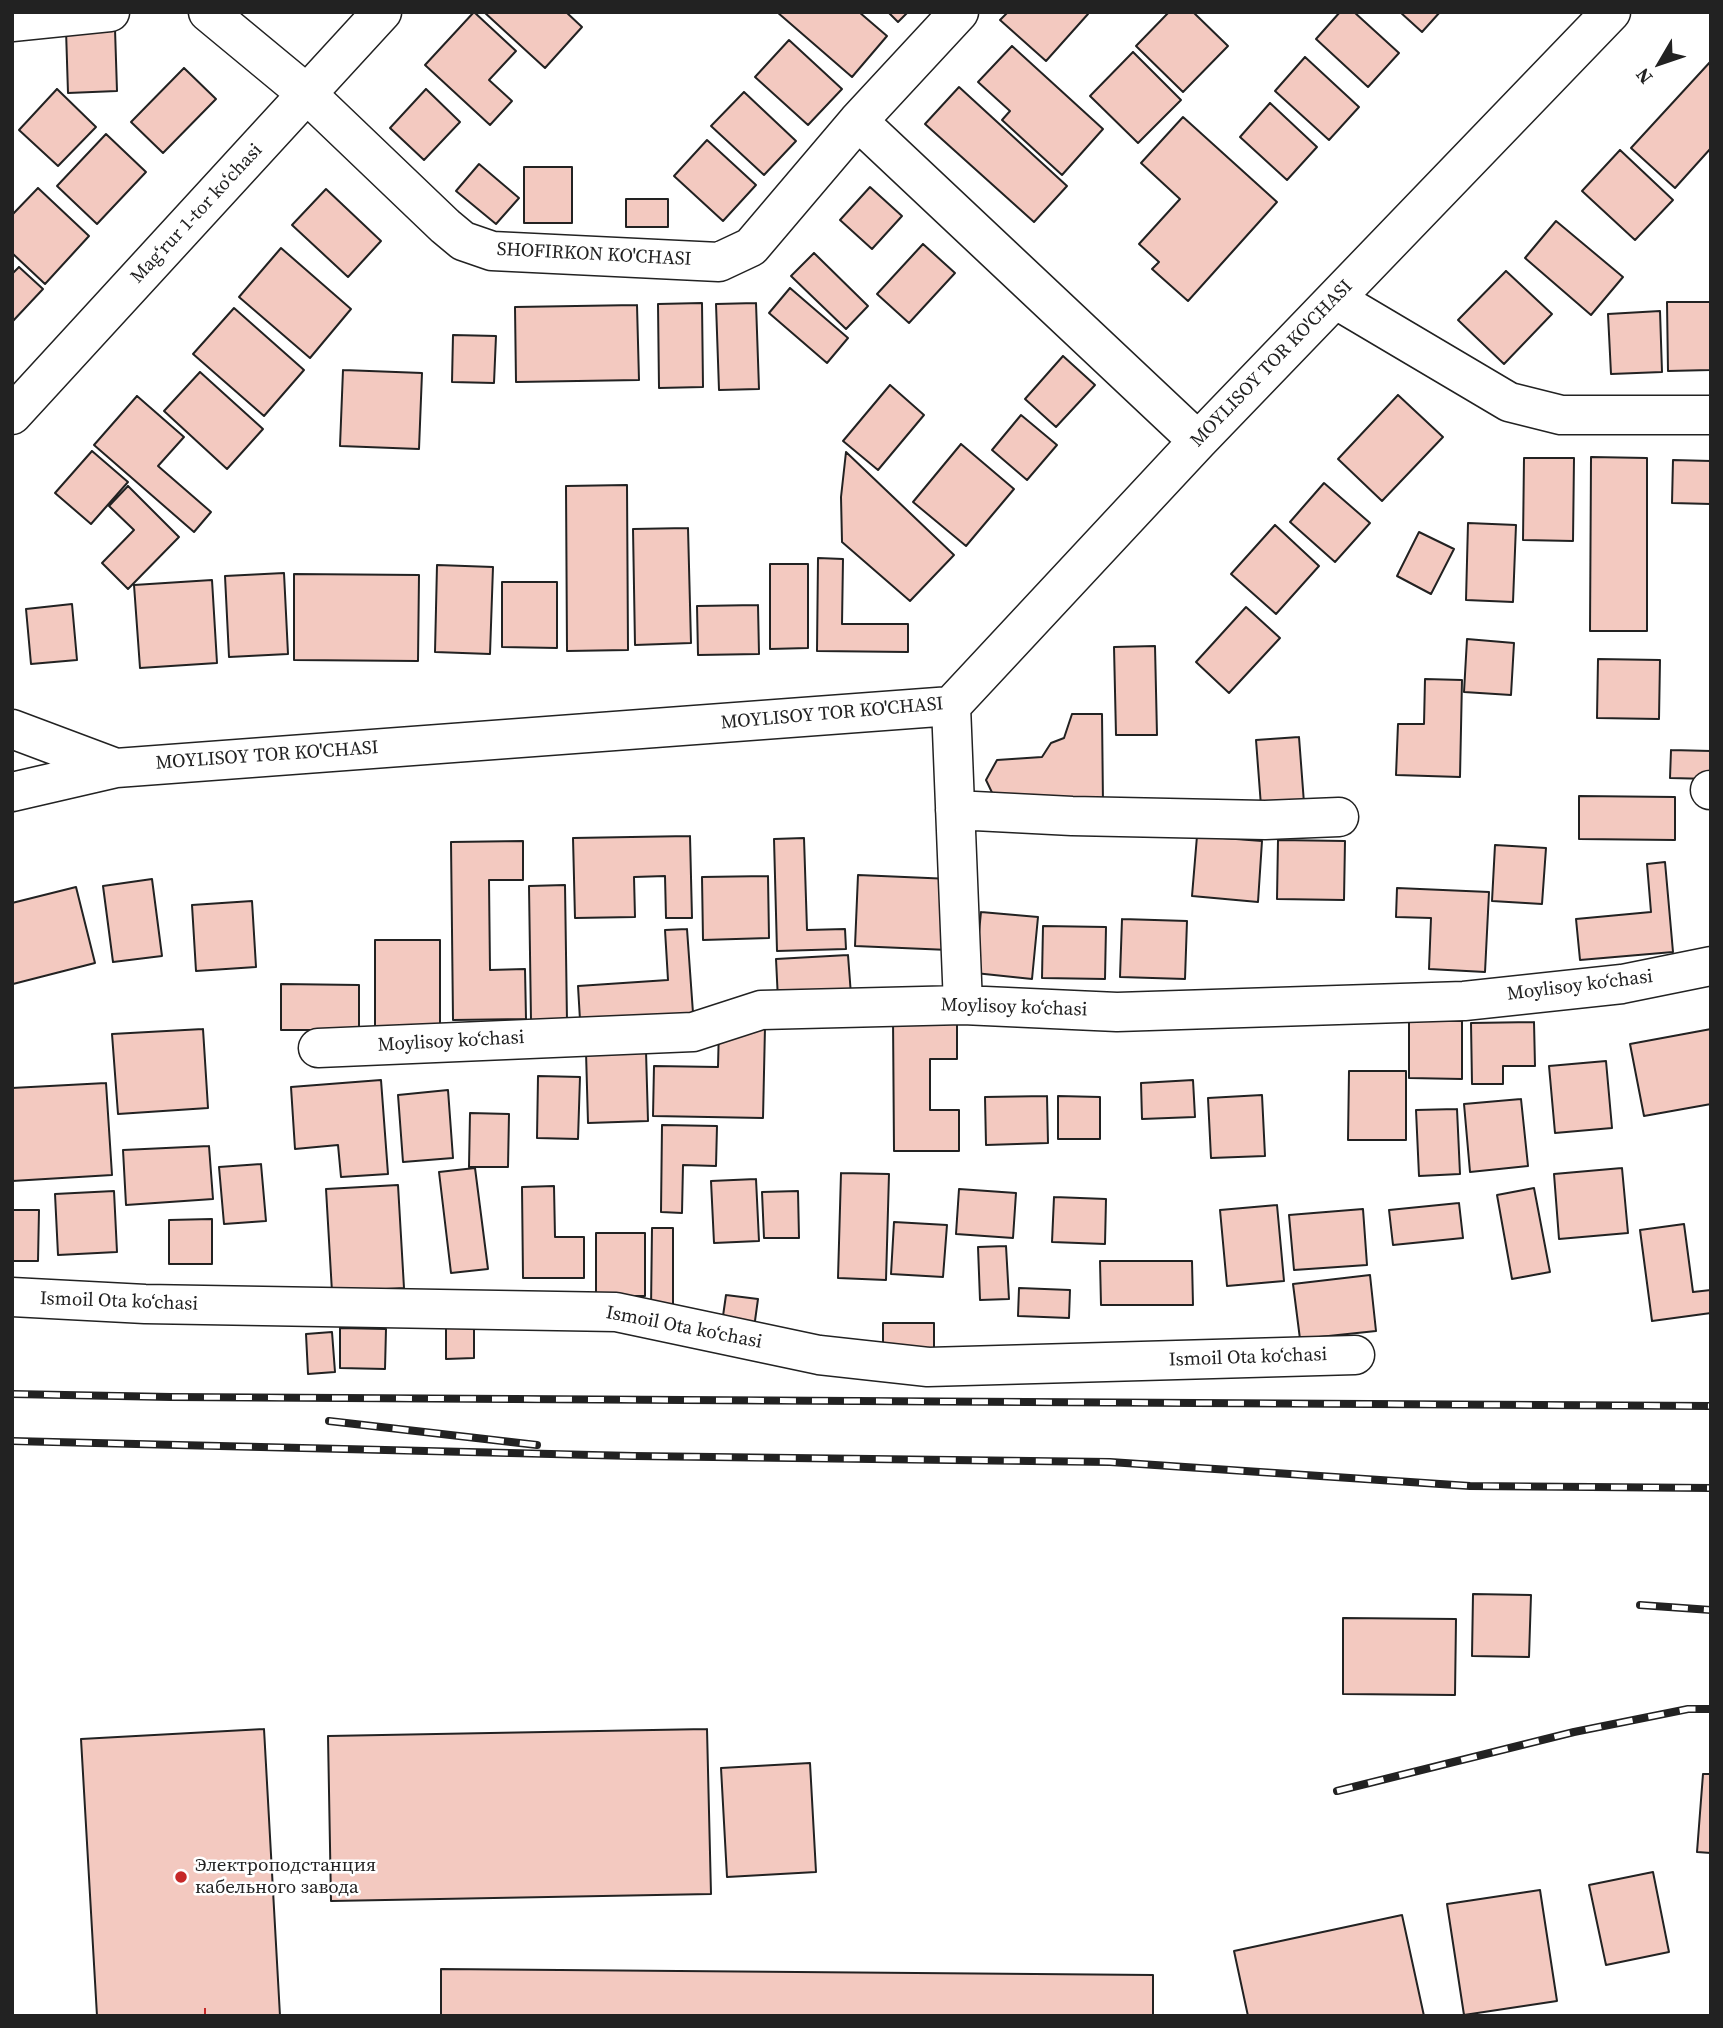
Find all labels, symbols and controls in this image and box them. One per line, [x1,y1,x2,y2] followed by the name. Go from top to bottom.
[1625,28,1695,98] north arrow
[1629,63,1658,90] text: N
[126,139,268,289] street label: Magʻrur 1-tor koʻchasi
[496,239,692,271] street label: SHOFIRKON KO'CHASI
[1186,276,1358,452] street label: MOYLISOY TOR KO'CHASI
[720,693,944,735] street label: MOYLISOY TOR KO'CHASI
[155,737,379,775] street label: MOYLISOY TOR KO'CHASI
[1506,966,1654,1006] street label: Moylisoy koʻchasi
[940,994,1088,1022] street label: Moylisoy koʻchasi
[377,1027,525,1057] street label: Moylisoy koʻchasi
[39,1288,199,1316] street label: Ismoil Ota koʻchasi
[604,1302,764,1354] street label: Ismoil Ota koʻchasi
[1168,1344,1328,1372] street label: Ismoil Ota koʻchasi
[195,1855,376,1899] place label: Электроподстанция кабельного завода
[173,1869,189,1885] marker: Электроподстанция кабельного завода

